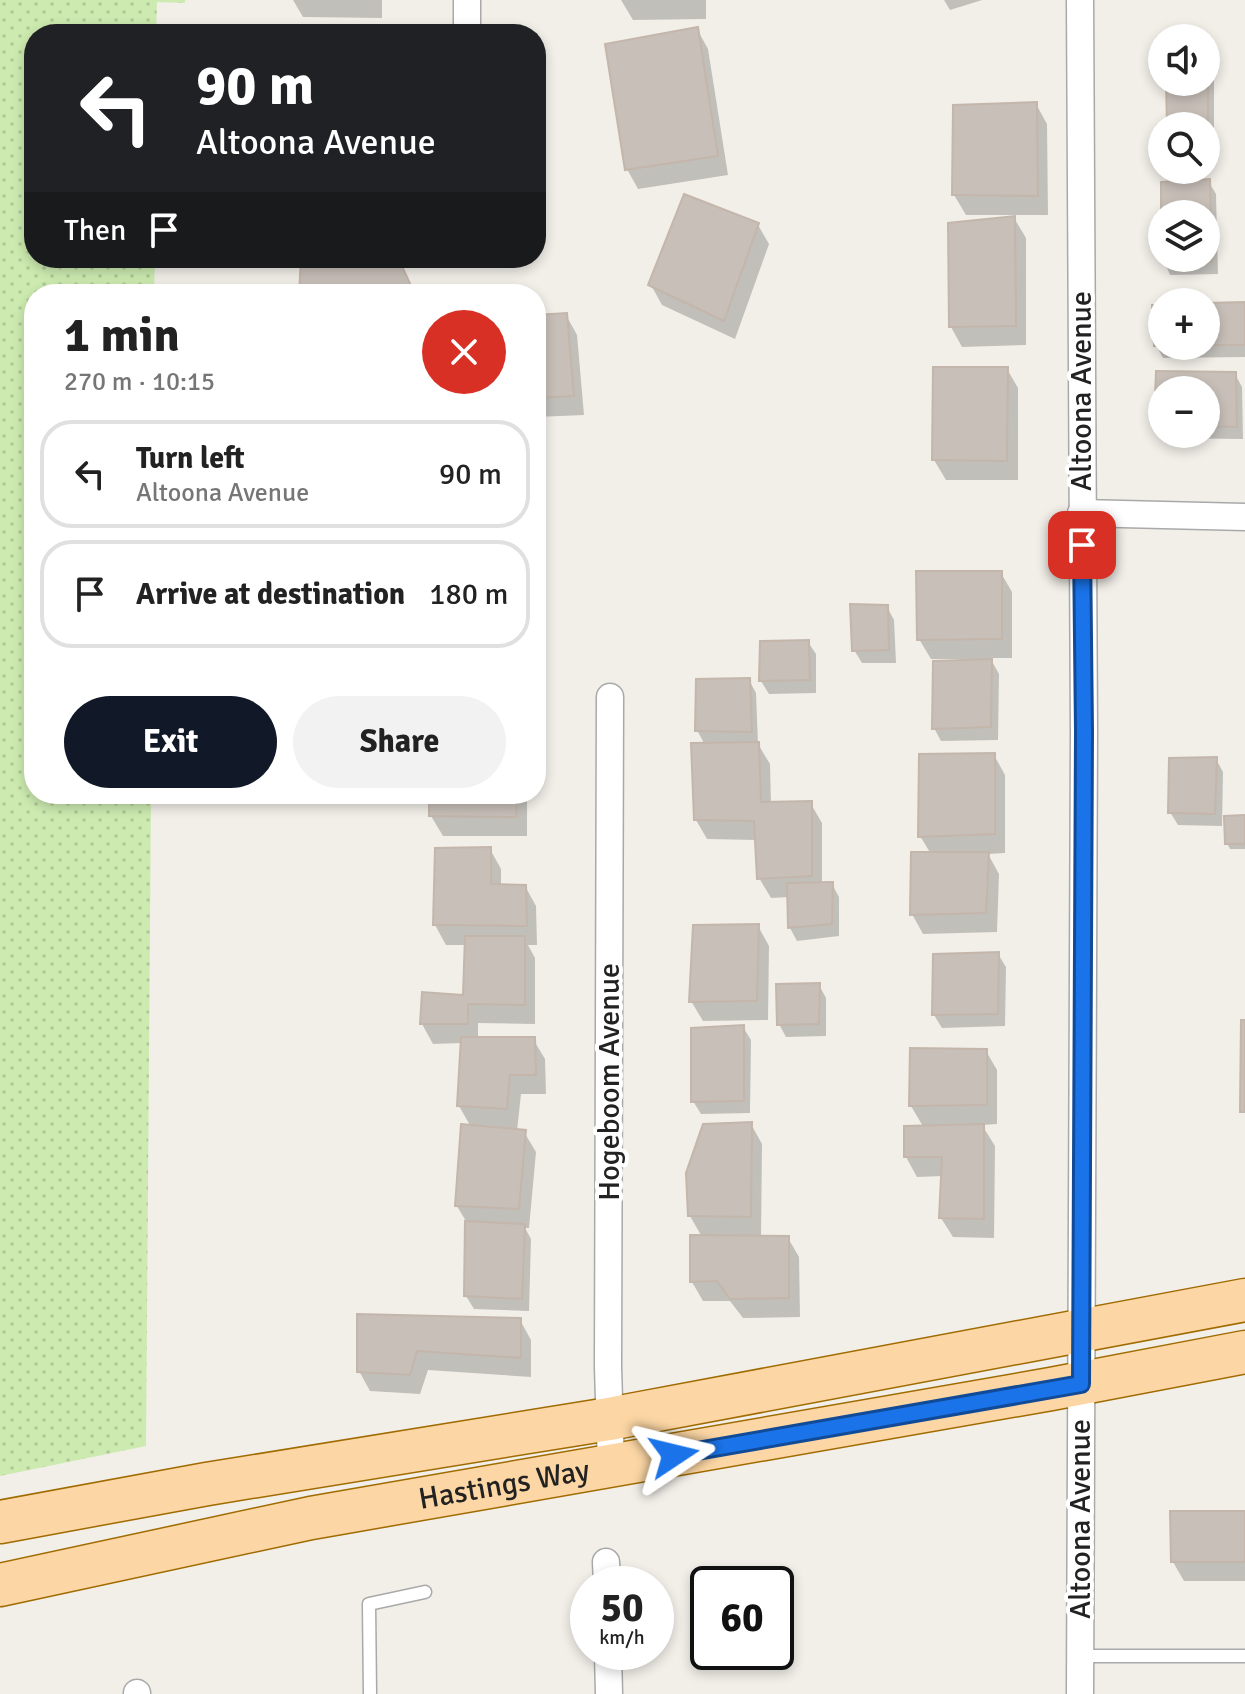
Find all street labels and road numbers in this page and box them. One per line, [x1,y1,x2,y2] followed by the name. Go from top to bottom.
[1063,291,1100,491] street label: Altoona Avenue
[591,963,628,1201] street label: Hogeboom Avenue
[1062,1419,1099,1619] street label: Altoona Avenue
[416,1452,592,1518] street label: Hastings Way

